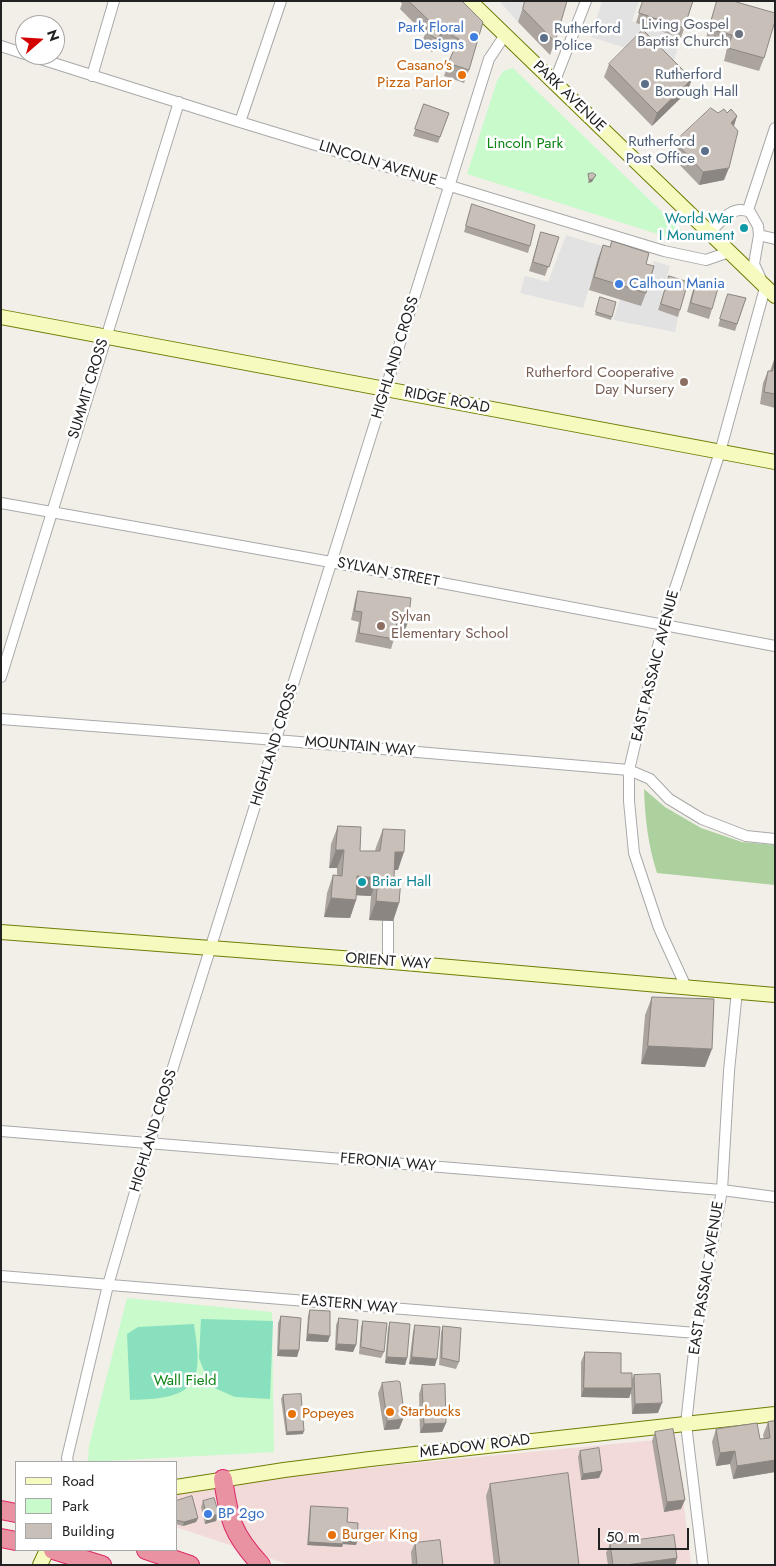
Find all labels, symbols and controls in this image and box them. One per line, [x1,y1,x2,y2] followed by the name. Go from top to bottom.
[15,15,65,65] north arrow
[637,16,729,51] place label: Living Gospel Baptist Church
[398,19,464,54] place label: Park Floral Designs
[554,20,621,55] place label: Rutherford Police
[42,27,65,44] text: N
[733,28,745,40] marker: Living Gospel Baptist Church
[468,31,480,43] marker: Park Floral Designs
[538,32,550,44] marker: Rutherford Police
[377,57,452,92] place label: Casano's Pizza Parlor
[529,58,609,136] street label: PARK AVENUE
[655,66,738,101] place label: Rutherford Borough Hall
[456,69,468,81] marker: Casano's Pizza Parlor
[639,78,651,90] marker: Rutherford Borough Hall
[626,133,695,168] place label: Rutherford Post Office
[487,135,563,153] park label: Lincoln Park
[317,137,439,191] street label: LINCOLN AVENUE
[699,145,711,157] marker: Rutherford Post Office
[659,210,734,245] place label: World War I Monument
[738,222,750,234] marker: World War I Monument
[629,275,725,293] place label: Calhoun Mania
[613,278,625,290] marker: Calhoun Mania
[369,295,423,421] street label: HIGHLAND CROSS
[65,337,113,441] street label: SUMMIT CROSS
[526,364,674,399] place label: Rutherford Cooperative Day Nursery
[678,376,690,388] marker: Rutherford Cooperative Day Nursery
[403,384,491,418] street label: RIDGE ROAD
[336,554,440,592] street label: SYLVAN STREET
[628,588,684,744] street label: EAST PASSAIC AVENUE
[391,608,508,643] place label: Sylvan Elementary School
[375,620,387,632] marker: Sylvan Elementary School
[248,682,302,808] street label: HIGHLAND CROSS
[304,733,416,761] street label: MOUNTAIN WAY
[372,873,431,891] place label: Briar Hall
[356,876,368,888] marker: Briar Hall
[345,950,431,974] street label: ORIENT WAY
[127,1068,181,1194] street label: HIGHLAND CROSS
[339,1150,437,1176] street label: FERONIA WAY
[686,1200,728,1356] street label: EAST PASSAIC AVENUE
[300,1292,398,1318] street label: EASTERN WAY
[153,1372,217,1390] park label: Wall Field
[400,1403,460,1421] place label: Starbucks
[302,1405,354,1423] place label: Popeyes
[384,1406,396,1418] marker: Starbucks
[286,1408,298,1420] marker: Popeyes
[419,1431,531,1463] street label: MEADOW ROAD
[15,1461,178,1551] legend
[62,1470,94,1492] text: Road
[62,1495,89,1517] text: Park
[218,1505,264,1523] place label: BP 2go
[202,1508,214,1520] marker: BP 2go
[601,1518,692,1550] scale bar
[62,1520,114,1542] text: Building
[342,1526,418,1544] place label: Burger King
[606,1526,640,1548] text: 50 m
[326,1529,338,1541] marker: Burger King

